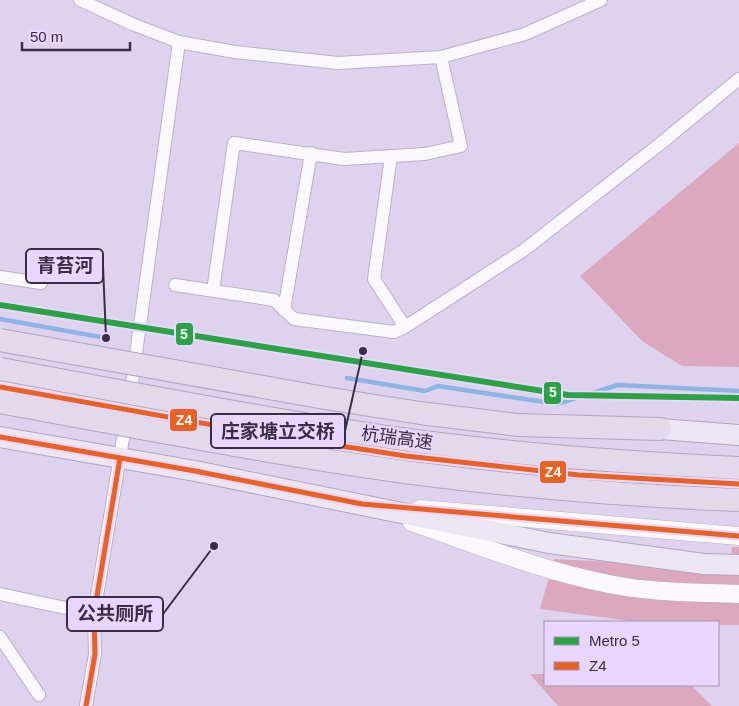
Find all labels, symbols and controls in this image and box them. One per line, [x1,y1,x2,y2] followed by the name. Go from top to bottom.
[22,20,130,52] scale bar
[30,28,63,45] text: 50 m
[26,249,103,283] callout: 青苔河
[36,255,94,276] text: 青苔河
[175,322,194,346] line badge: 5
[180,326,188,342] text: 5
[543,381,562,405] line badge: 5
[549,384,557,400] text: 5
[169,408,198,432] line badge: Z4
[176,412,192,428] text: Z4
[211,414,345,448] callout: 庄家塘立交桥
[221,421,335,442] text: 庄家塘立交桥
[360,423,434,453] street label: 杭瑞高速
[539,460,567,484] line badge: Z4
[545,464,561,480] text: Z4
[67,597,163,631] callout: 公共厕所
[77,603,153,624] text: 公共厕所
[544,621,719,686] legend
[589,632,640,649] text: Metro 5
[589,657,607,674] text: Z4

